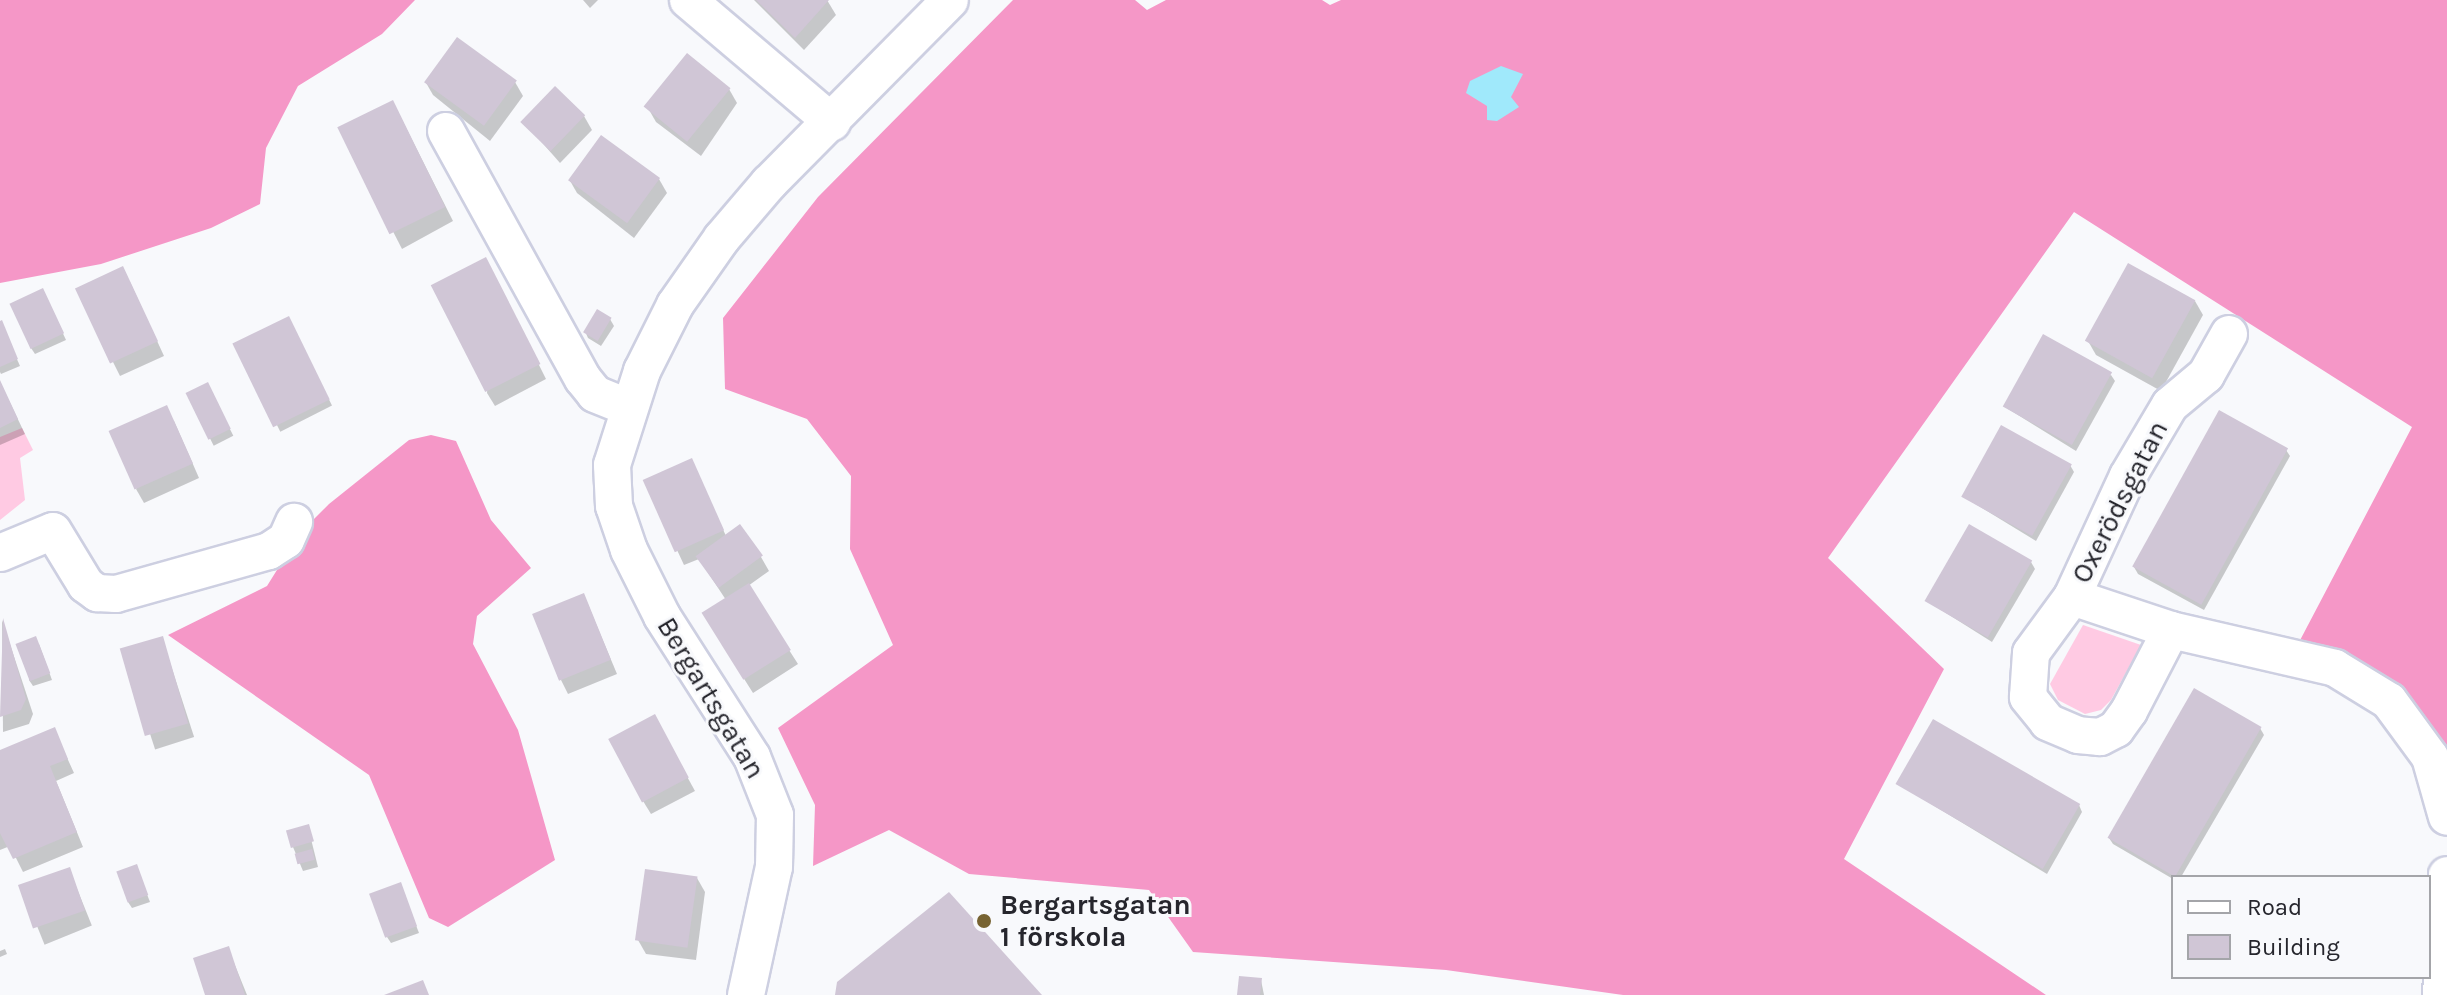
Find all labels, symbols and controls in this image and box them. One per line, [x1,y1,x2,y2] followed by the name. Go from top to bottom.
[2065,415,2175,589] street label: Oxerödsgatan
[650,611,772,785] street label: Bergartsgatan
[2171,875,2431,979] legend
[1000,888,1191,954] place label: Bergartsgatan 1 förskola
[2247,893,2302,921] text: Road
[975,912,993,930] marker: Bergartsgatan 1 förskola
[2247,933,2340,961] text: Building

